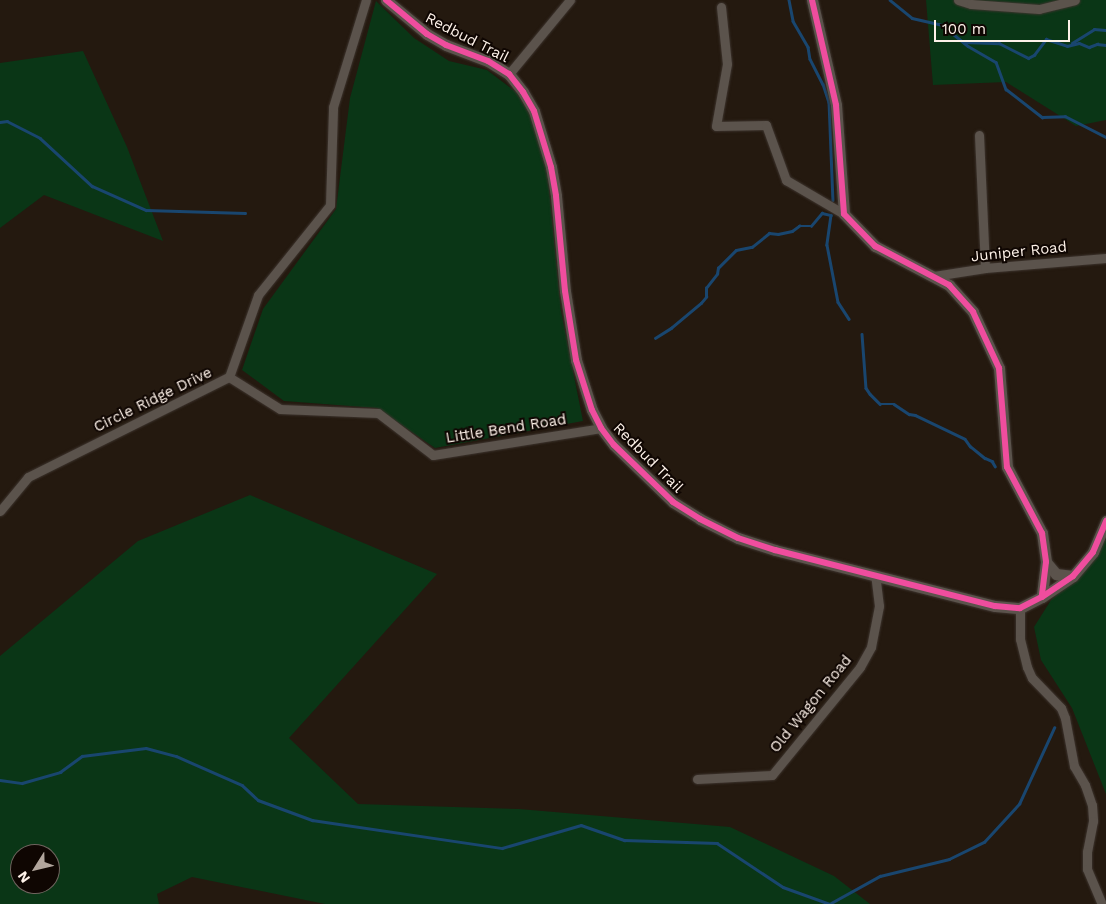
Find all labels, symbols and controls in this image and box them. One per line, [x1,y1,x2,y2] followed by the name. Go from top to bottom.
[422,9,512,67] street label: Redbud Trail
[936,10,1072,42] scale bar
[942,20,986,38] text: 100 m
[970,238,1068,266] street label: Juniper Road
[91,364,215,436] street label: Circle Ridge Drive
[444,411,568,447] street label: Little Bend Road
[609,419,687,497] street label: Redbud Trail
[766,651,856,757] street label: Old Wagon Road
[10,844,60,894] north arrow
[14,868,33,886] text: N

